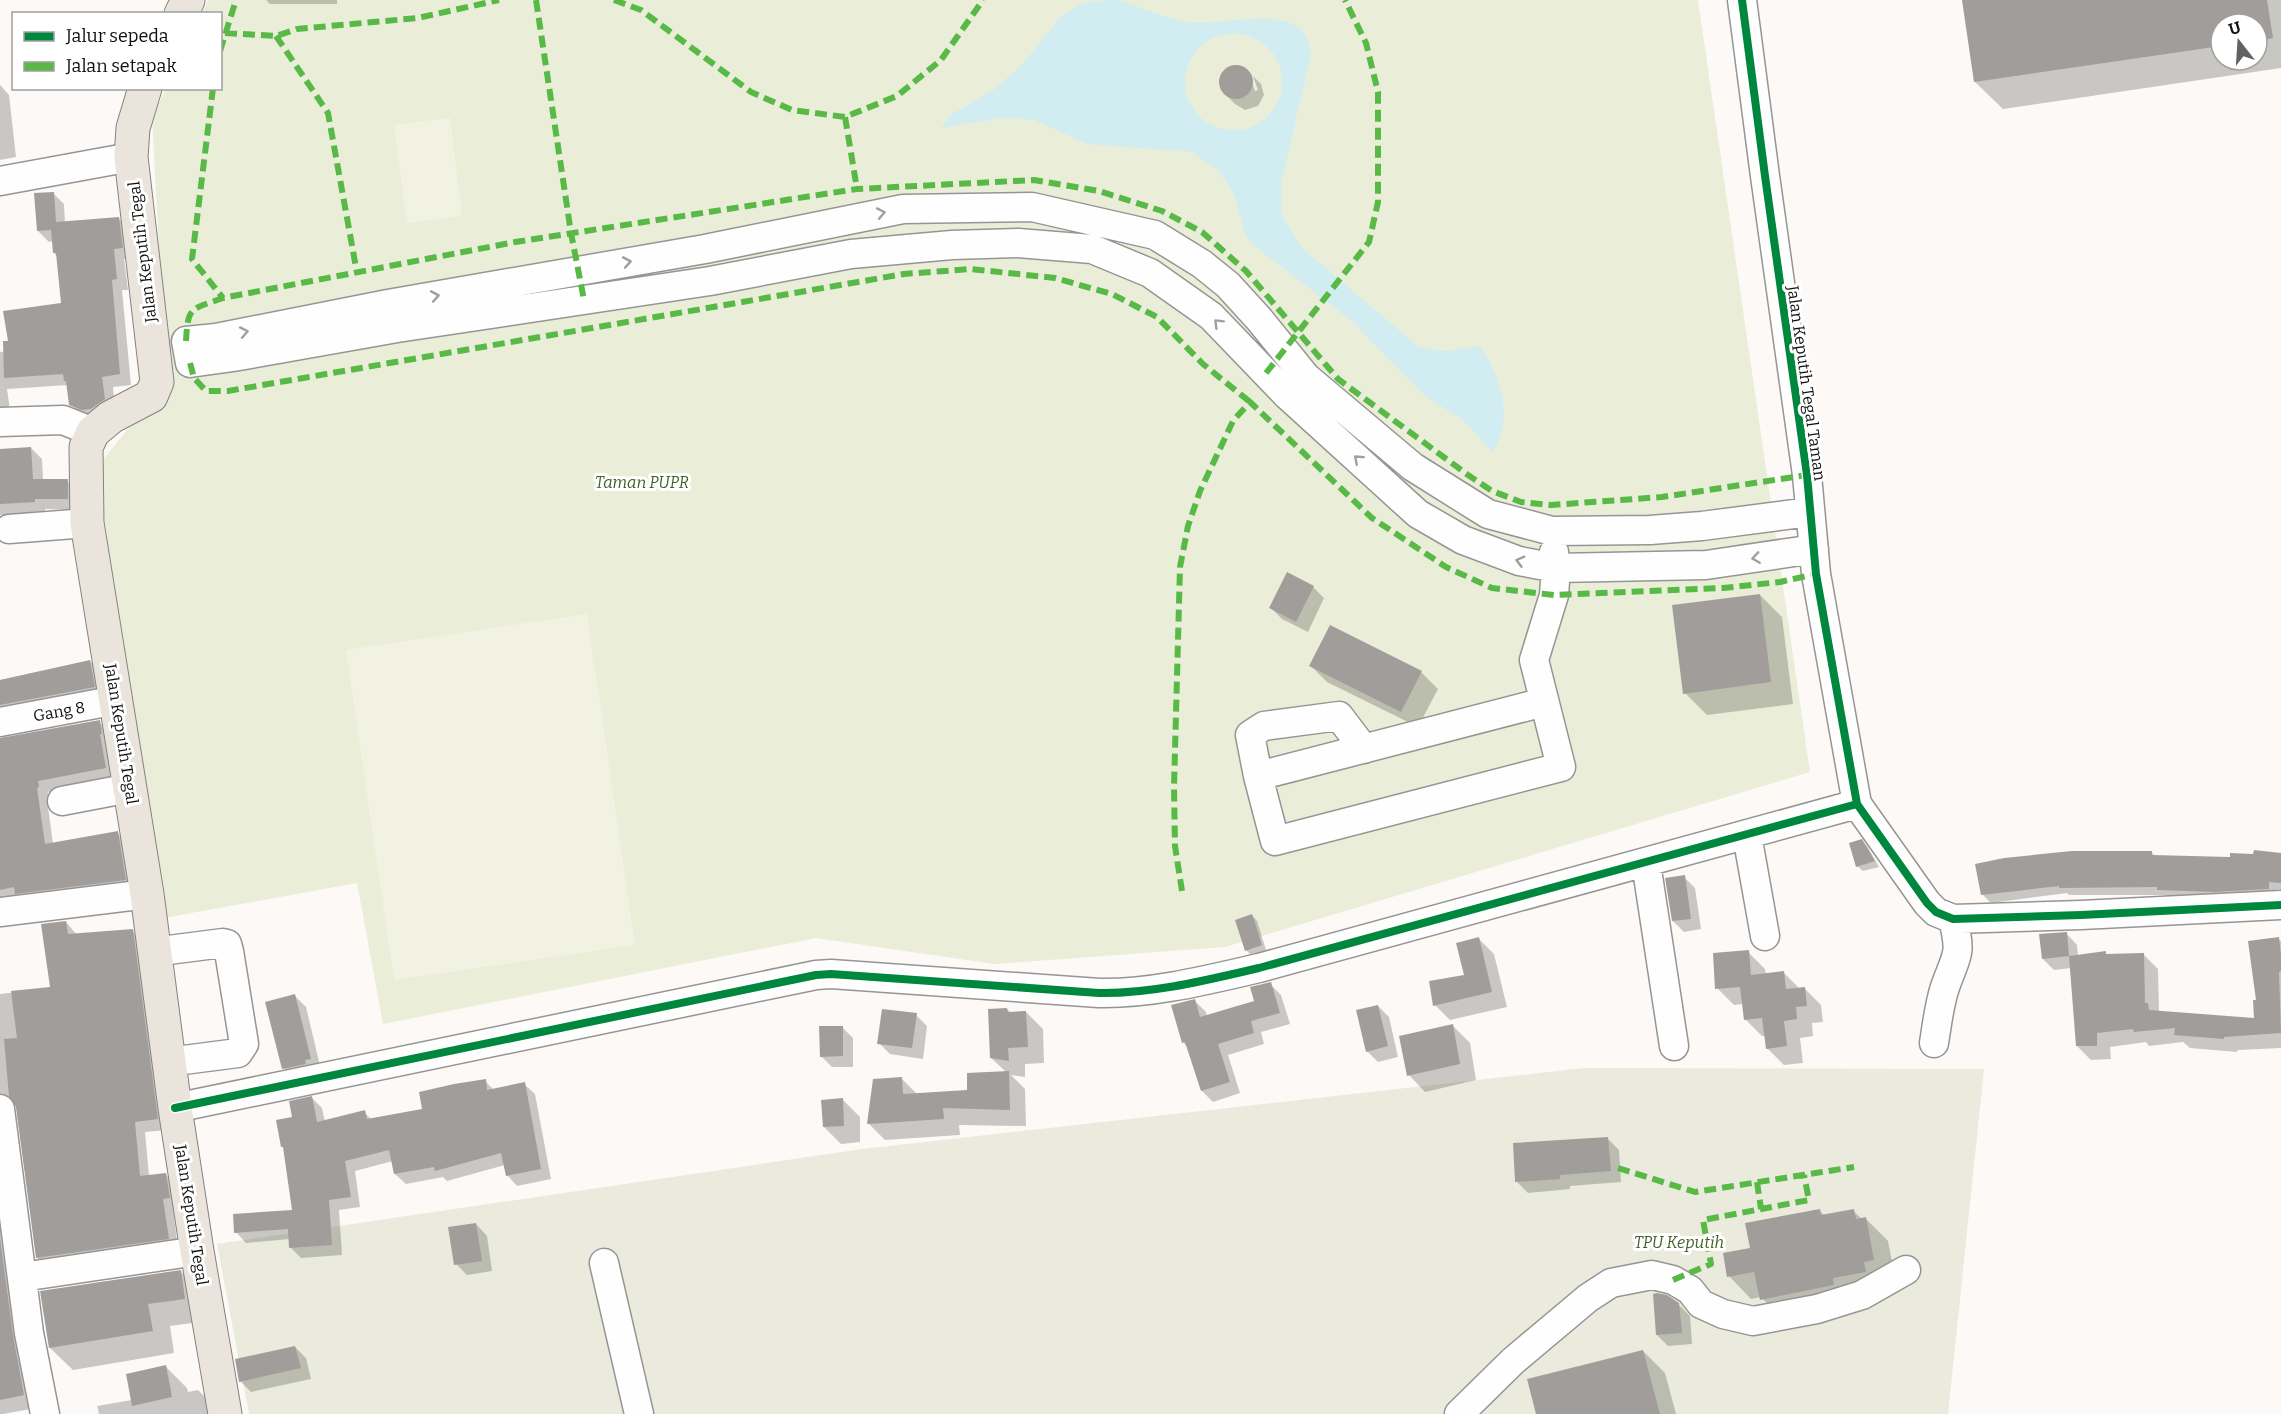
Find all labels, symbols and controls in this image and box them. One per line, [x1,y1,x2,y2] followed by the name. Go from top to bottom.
[12,12,222,90] legend
[2209,12,2269,72] north arrow
[2226,17,2243,39] text: U
[65,25,169,47] text: Jalur sepeda
[65,55,177,77] text: Jalan setapak
[124,180,161,325] street label: Jalan Keputih Tegal
[875,207,885,220] one-way arrow
[623,257,632,269] one-way arrow
[1783,283,1830,482] street label: Jalan Keputih Tegal Taman
[430,290,440,303] one-way arrow
[1214,319,1224,330] one-way arrow
[238,326,248,339] one-way arrow
[1354,455,1364,466] one-way arrow
[595,473,689,492] park label: Taman PUPR
[1751,551,1761,563] one-way arrow
[1516,556,1526,568] one-way arrow
[101,661,142,806] street label: Jalan Keputih Tegal
[32,698,86,725] street label: Gang 8
[171,1142,212,1287] street label: Jalan Keputih Tegal
[1634,1233,1724,1252] park label: TPU Keputih

